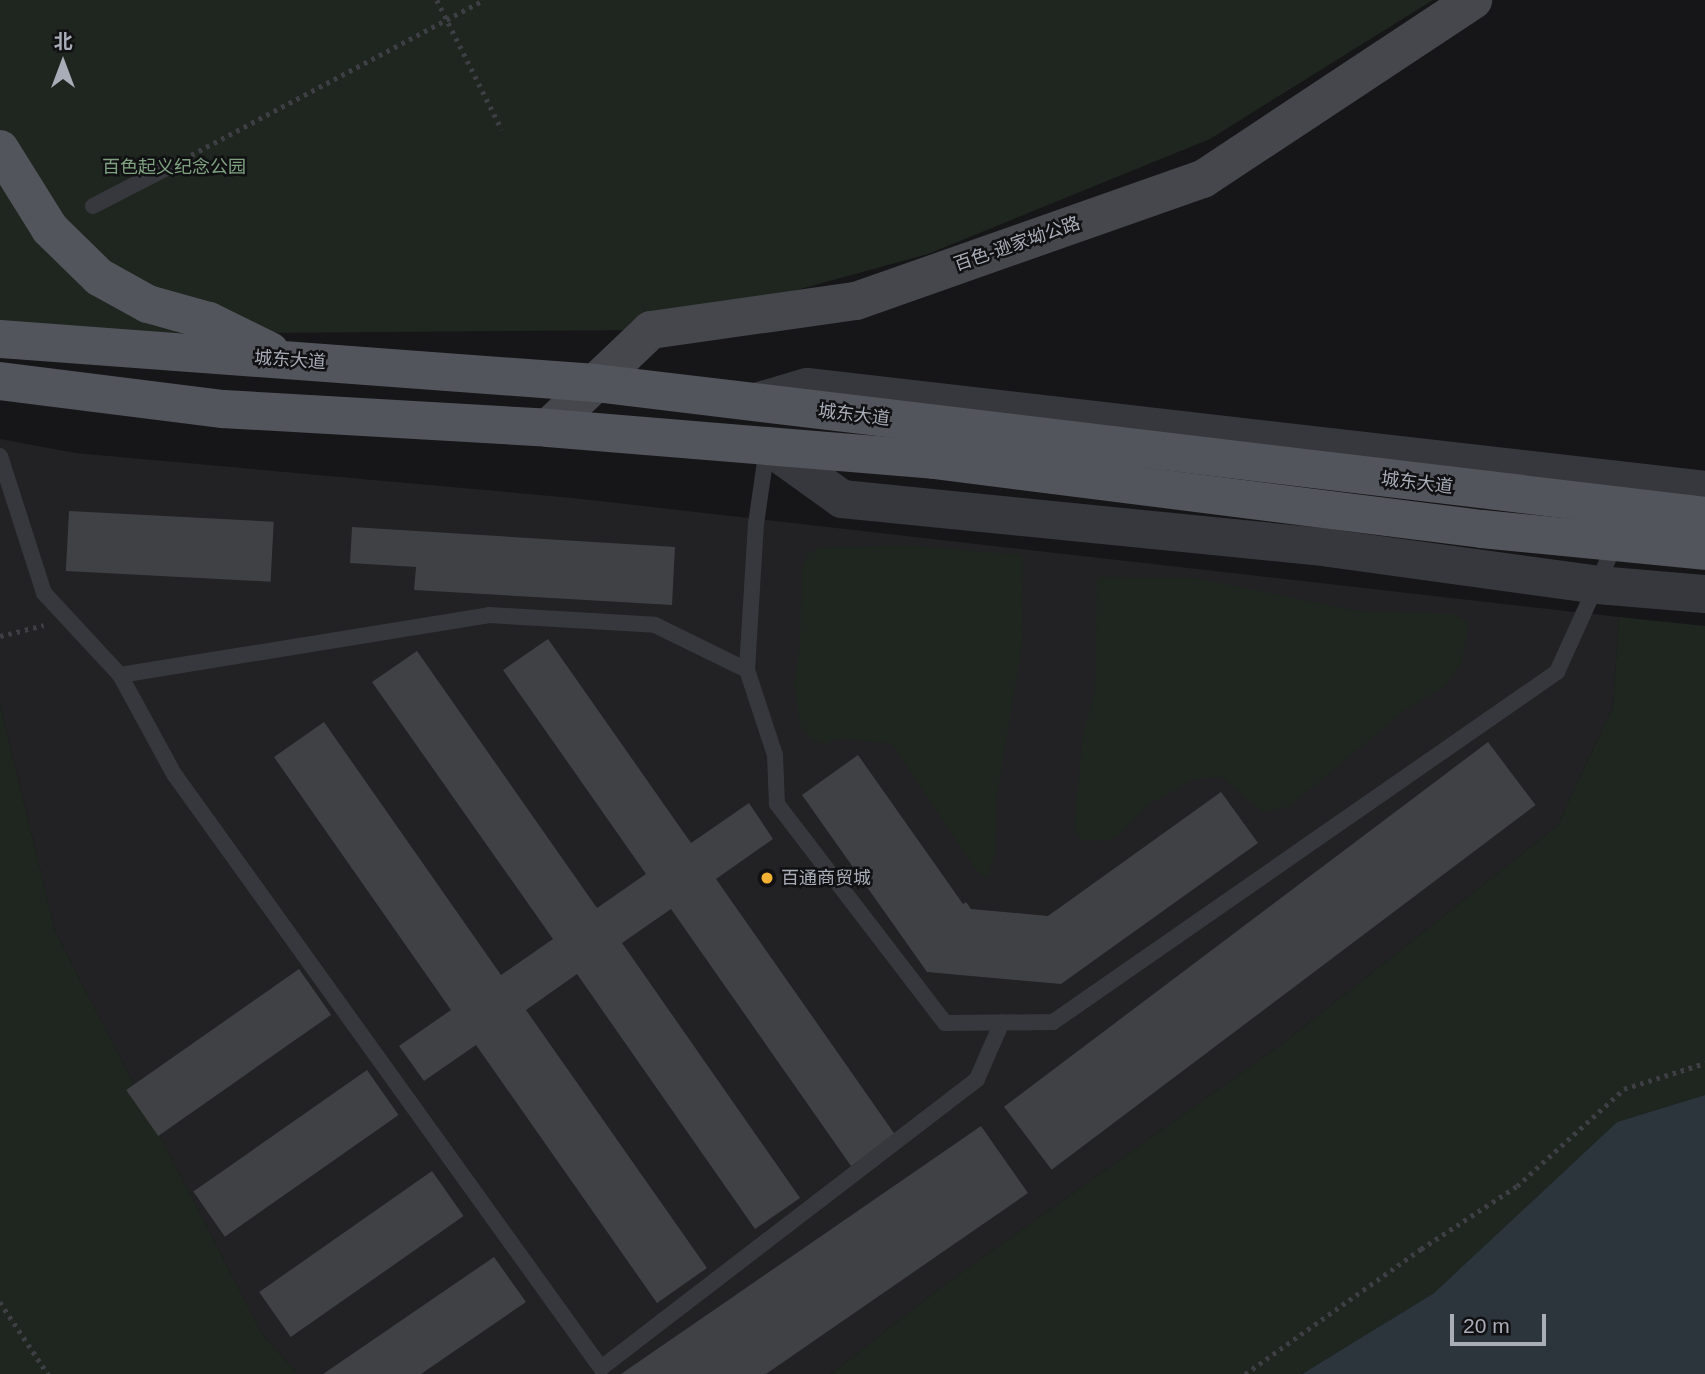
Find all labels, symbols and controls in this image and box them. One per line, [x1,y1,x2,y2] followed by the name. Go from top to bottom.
[28,28,98,98] north arrow
[53,31,73,52] text: 北
[102,156,246,178] park label: 百色起义纪念公园
[951,212,1083,276] street label: 百色-逊家坳公路
[253,347,327,373] street label: 城东大道
[817,400,891,430] street label: 城东大道
[1380,468,1454,498] street label: 城东大道
[781,867,871,889] place label: 百通商贸城
[759,870,775,886] marker: 百通商贸城
[1453,1300,1549,1344] scale bar
[1463,1314,1510,1337] text: 20 m

